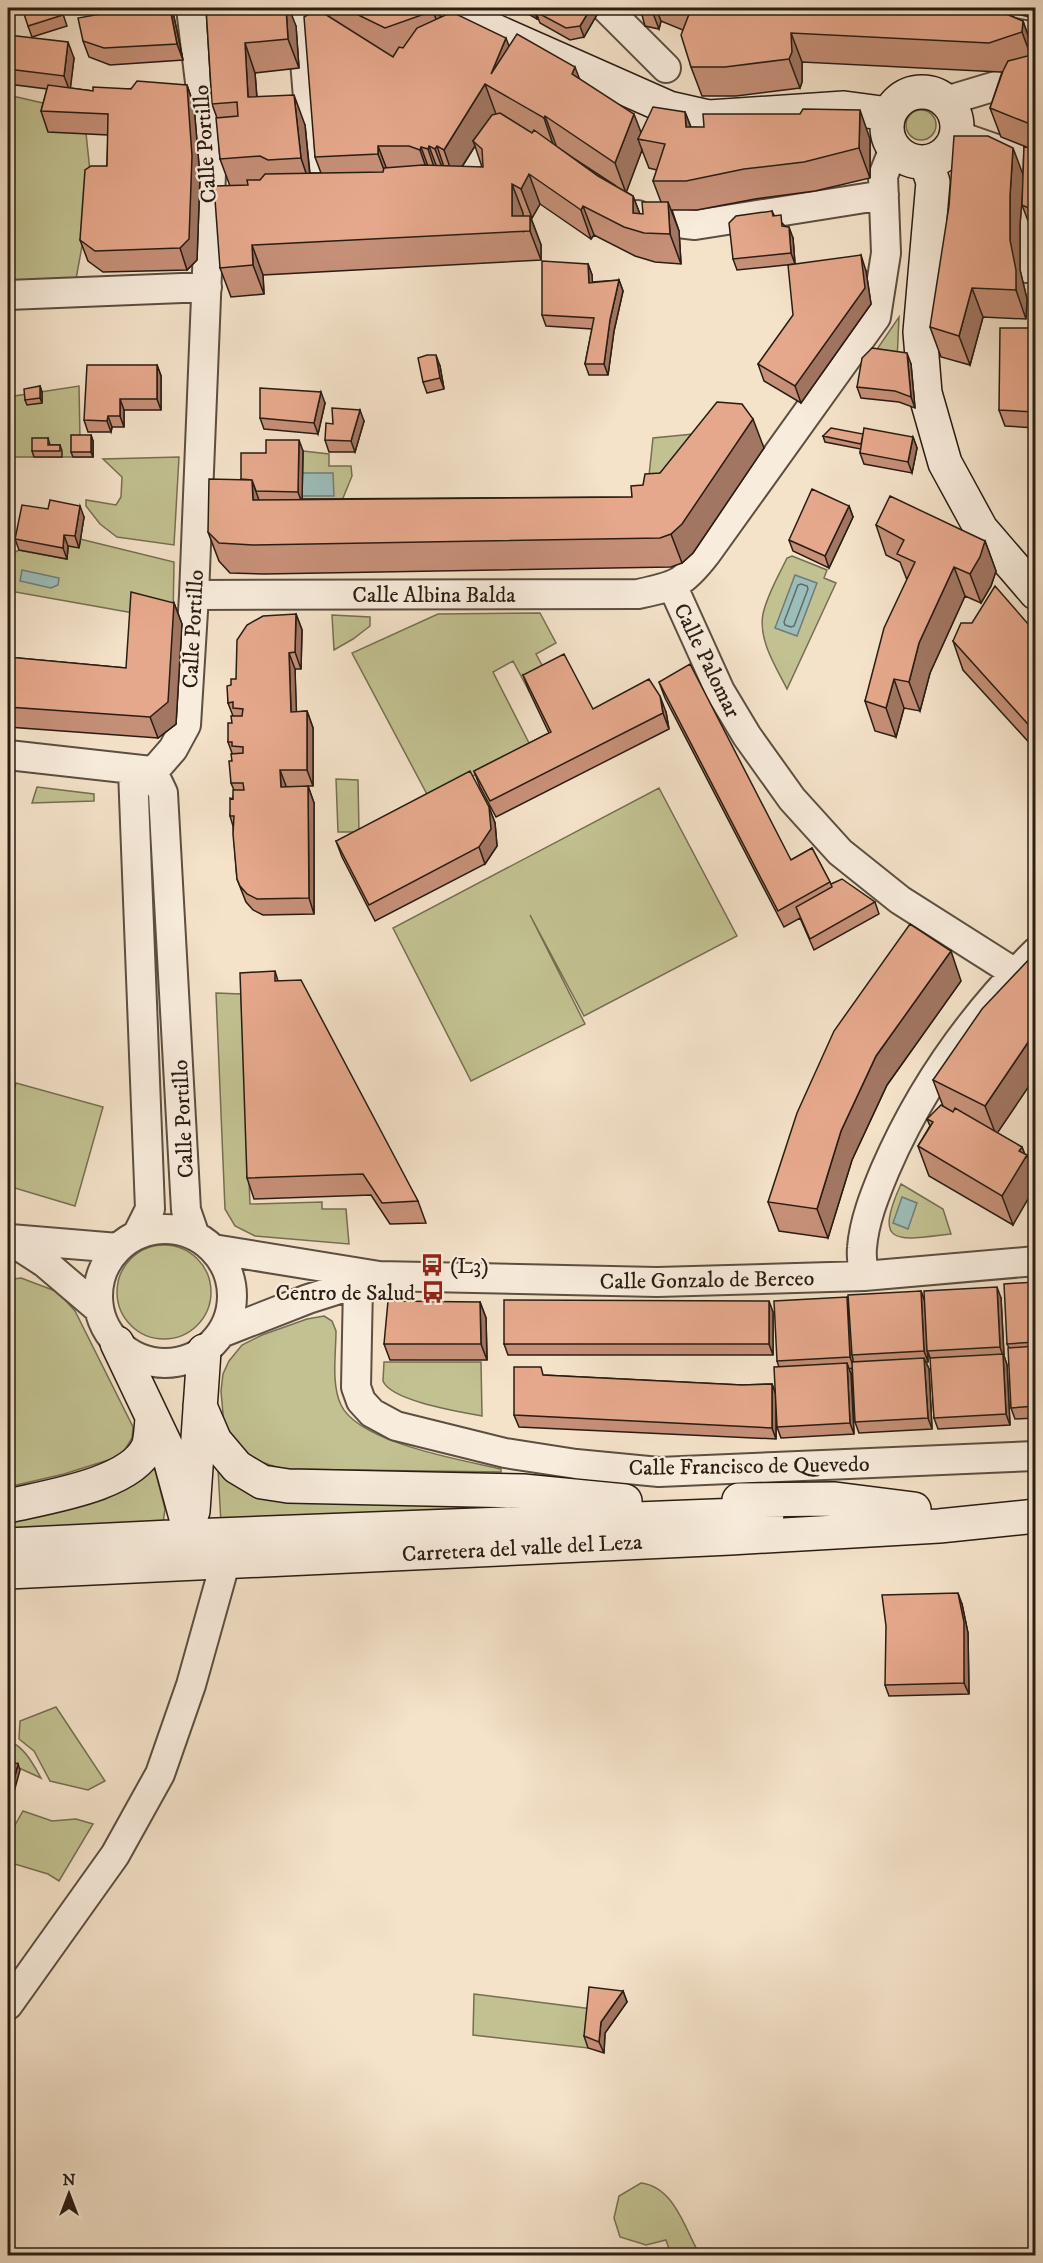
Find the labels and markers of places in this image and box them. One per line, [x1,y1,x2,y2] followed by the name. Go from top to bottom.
[419,1252,445,1278] bus stop icon: (L3)
[450,1253,489,1280] place label: (L3)
[420,1279,446,1305] bus stop icon: Centro de Salud
[275,1280,415,1307] place label: Centro de Salud

